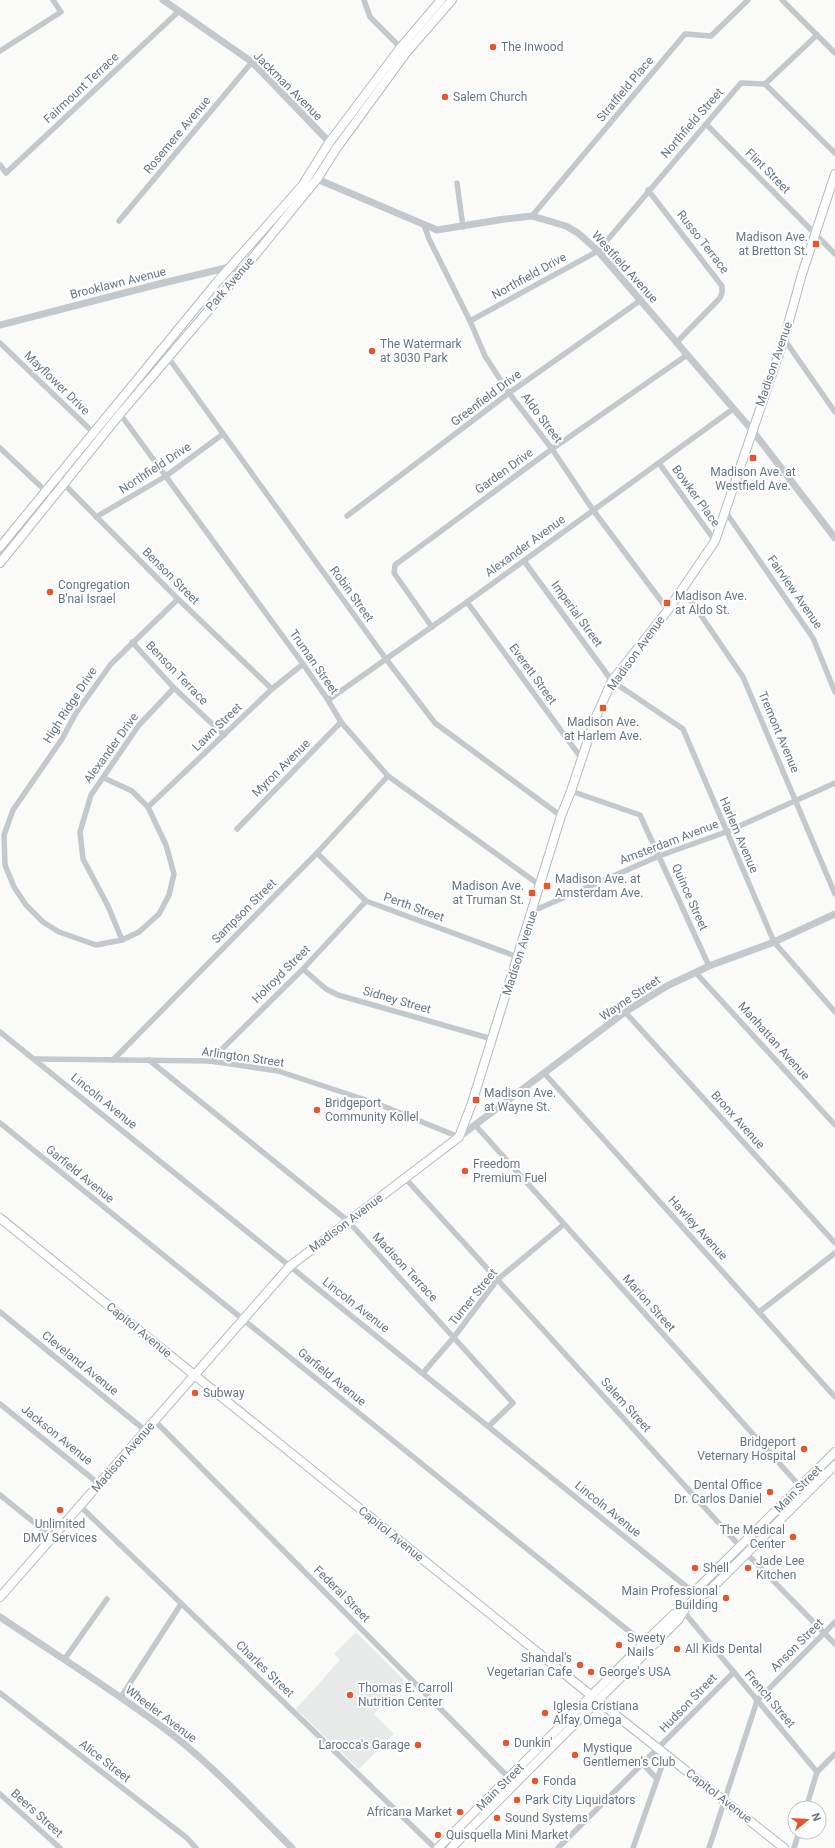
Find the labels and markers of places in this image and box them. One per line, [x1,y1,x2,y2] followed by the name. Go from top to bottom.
[501,40,563,54] place label: The Inwood
[488,42,498,52] marker: The Inwood
[453,90,527,104] place label: Salem Church
[440,92,450,102] marker: Salem Church
[736,230,808,258] place label: Madison Ave. at Bretton St.
[811,239,821,249] marker: Madison Ave. at Bretton St.
[380,337,463,365] place label: The Watermark at 3030 Park
[367,346,377,356] marker: The Watermark at 3030 Park
[748,453,758,463] marker: Madison Ave. at Westfield Ave.
[710,465,796,493] place label: Madison Ave. at Westfield Ave.
[58,578,130,606] place label: Congregation B'nai Israel
[45,587,55,597] marker: Congregation B'nai Israel
[675,589,747,617] place label: Madison Ave. at Aldo St.
[662,598,672,608] marker: Madison Ave. at Aldo St.
[598,703,608,713] marker: Madison Ave. at Harlem Ave.
[564,715,642,743] place label: Madison Ave. at Harlem Ave.
[555,872,643,900] place label: Madison Ave. at Amsterdam Ave.
[452,879,524,907] place label: Madison Ave. at Truman St.
[542,881,552,891] marker: Madison Ave. at Amsterdam Ave.
[527,888,537,898] marker: Madison Ave. at Truman St.
[484,1086,556,1114] place label: Madison Ave. at Wayne St.
[471,1095,481,1105] marker: Madison Ave. at Wayne St.
[325,1096,419,1124] place label: Bridgeport Community Kollel
[312,1105,322,1115] marker: Bridgeport Community Kollel
[473,1157,547,1185] place label: Freedom Premium Fuel
[460,1166,470,1176] marker: Freedom Premium Fuel
[203,1386,245,1400] place label: Subway
[190,1388,200,1398] marker: Subway
[697,1435,796,1463] place label: Bridgeport Veternary Hospital
[799,1444,809,1454] marker: Bridgeport Veternary Hospital
[674,1478,762,1506] place label: Dental Office Dr. Carlos Daniel
[765,1487,775,1497] marker: Dental Office Dr. Carlos Daniel
[55,1505,65,1515] marker: Unlimited DMV Services
[23,1517,97,1545] place label: Unlimited DMV Services
[720,1523,785,1551] place label: The Medical Center
[788,1532,798,1542] marker: The Medical Center
[756,1554,804,1582] place label: Jade Lee Kitchen
[703,1561,729,1575] place label: Shell
[690,1563,700,1573] marker: Shell
[743,1563,753,1573] marker: Jade Lee Kitchen
[621,1584,718,1612] place label: Main Professional Building
[721,1593,731,1603] marker: Main Professional Building
[627,1631,666,1659] place label: Sweety Nails
[614,1640,624,1650] marker: Sweety Nails
[685,1642,762,1656] place label: All Kids Dental
[672,1644,682,1654] marker: All Kids Dental
[487,1651,572,1679] place label: Shandal's Vegetarian Cafe
[575,1660,585,1670] marker: Shandal's Vegetarian Cafe
[599,1665,671,1679] place label: George's USA
[586,1667,596,1677] marker: George's USA
[358,1681,453,1709] place label: Thomas E. Carroll Nutrition Center
[345,1690,355,1700] marker: Thomas E. Carroll Nutrition Center
[553,1699,638,1727] place label: Iglesia Cristiana Alfay Omega
[540,1708,550,1718] marker: Iglesia Cristiana Alfay Omega
[514,1736,552,1750] place label: Dunkin'
[319,1738,410,1752] place label: Larocca's Garage
[501,1738,511,1748] marker: Dunkin'
[413,1740,423,1750] marker: Larocca's Garage
[583,1741,676,1769] place label: Mystique Gentlemen’s Club
[570,1750,580,1760] marker: Mystique Gentlemen’s Club
[543,1774,576,1788] place label: Fonda
[530,1776,540,1786] marker: Fonda
[525,1793,635,1807] place label: Park City Liquidators
[512,1795,522,1805] marker: Park City Liquidators
[367,1805,452,1819] place label: Africana Market
[455,1807,465,1817] marker: Africana Market
[505,1811,588,1825] place label: Sound Systems
[492,1813,502,1823] marker: Sound Systems
[446,1828,568,1842] place label: Quisquella Mini Market
[433,1830,443,1840] marker: Quisquella Mini Market

